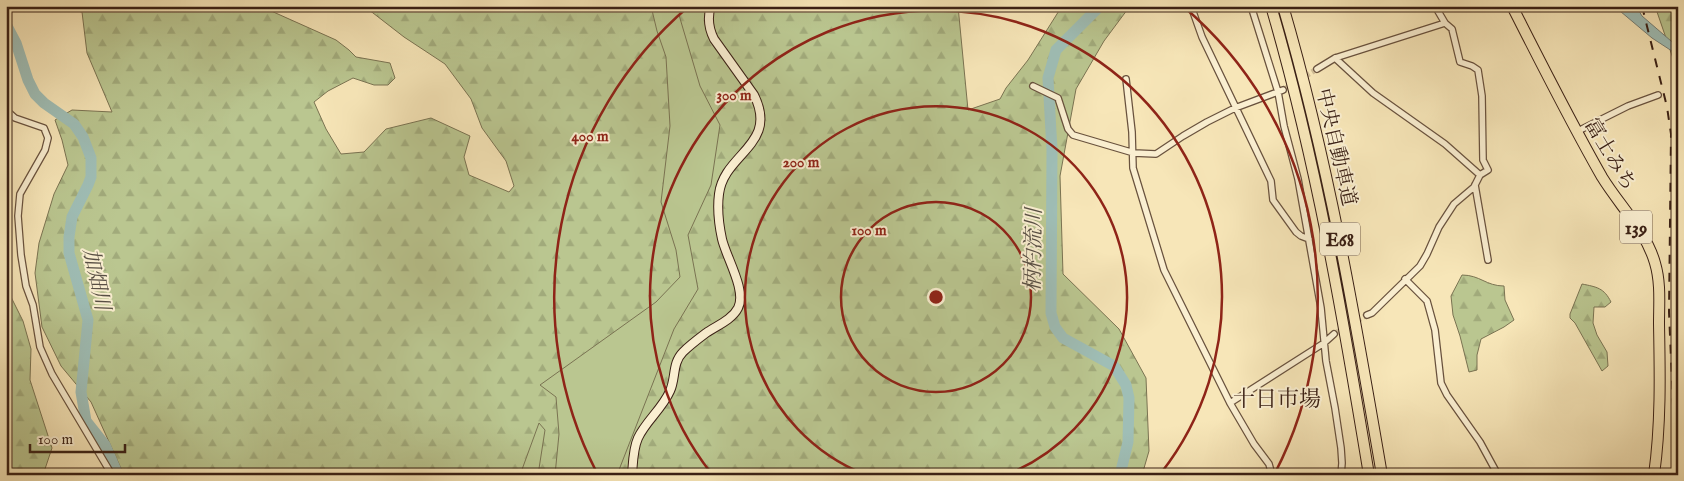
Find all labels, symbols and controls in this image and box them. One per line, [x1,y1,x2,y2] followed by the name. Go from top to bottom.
[716,86,752,105] text: 300 m
[1310,86,1361,209] street label: 中央自動車道
[1578,114,1641,195] street label: 富士みち
[572,127,609,146] text: 400 m
[783,153,820,172] text: 200 m
[1020,206,1049,292] water label: 柄杓流川
[1620,210,1652,243] road number: 139
[851,221,887,240] text: 100 m
[1320,222,1360,255] road number: E68
[76,246,116,315] water label: 加畑川
[927,288,945,306] centre of rings
[1233,386,1321,414] district label: 十日市場
[30,421,125,453] scale bar
[38,430,74,449] text: 100 m

